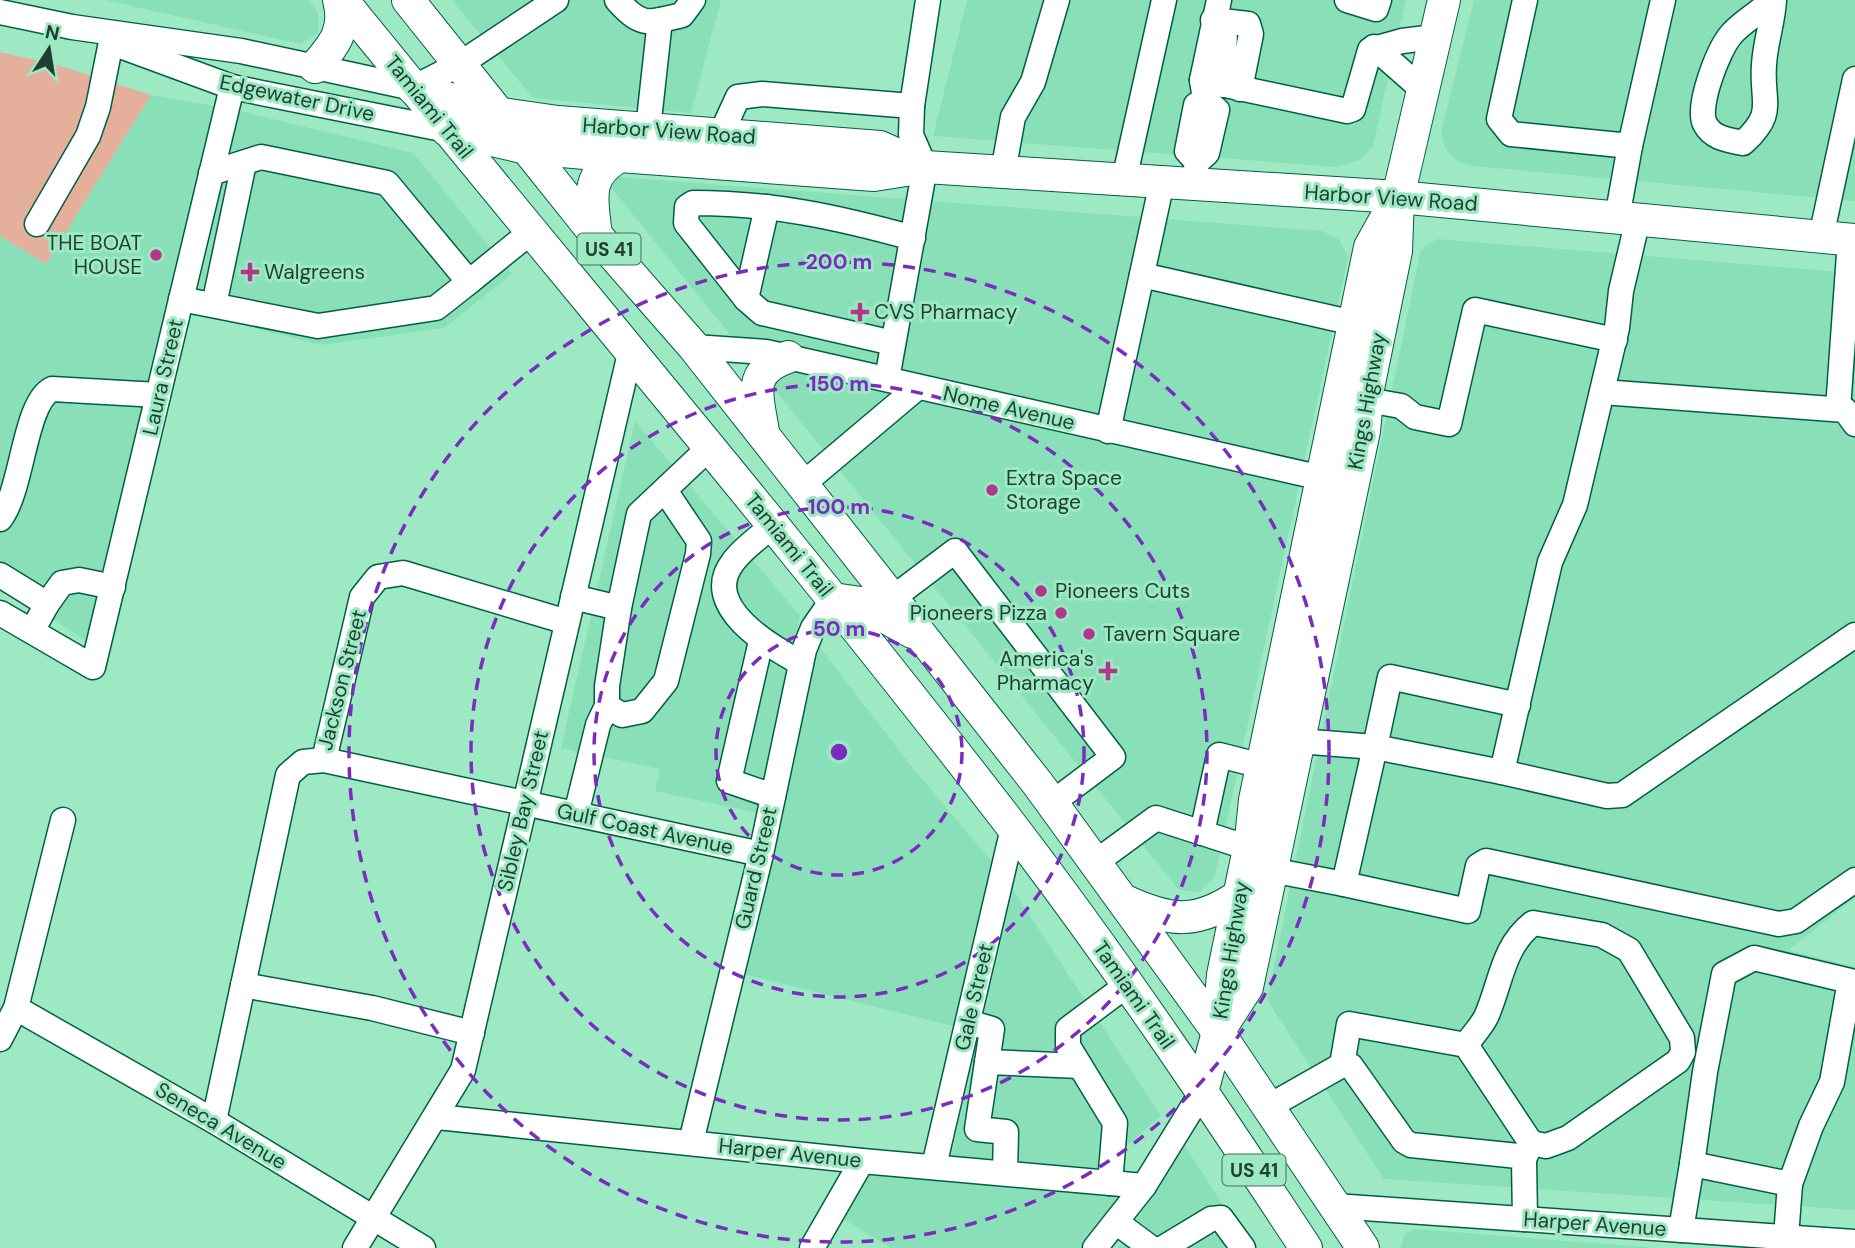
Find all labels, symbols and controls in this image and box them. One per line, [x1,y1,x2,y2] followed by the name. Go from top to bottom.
[14,14,84,84] north arrow
[43,19,62,47] text: N
[379,49,479,165] street label: Tamiami Trail
[217,68,377,128] street label: Edgewater Drive
[581,111,757,151] street label: Harbor View Road
[1303,178,1479,218] street label: Harbor View Road
[47,229,142,281] place label: THE BOAT HOUSE
[578,233,640,264] road number: US 41
[148,247,164,263] marker: THE BOAT HOUSE
[806,248,872,276] text: 200 m
[264,258,365,286] place label: Walgreens
[242,264,258,280] marker: Walgreens
[874,298,1018,326] place label: CVS Pharmacy
[852,304,868,320] marker: CVS Pharmacy
[136,316,190,438] street label: Laura Street
[1341,330,1393,472] street label: Kings Highway
[809,370,869,398] text: 150 m
[940,379,1078,437] street label: Nome Avenue
[1006,464,1122,516] place label: Extra Space Storage
[984,482,1000,498] marker: Extra Space Storage
[739,487,839,603] street label: Tamiami Trail
[808,493,870,521] text: 100 m
[1055,577,1190,605] place label: Pioneers Cuts
[1033,583,1049,599] marker: Pioneers Cuts
[910,599,1047,627] place label: Pioneers Pizza
[1053,605,1069,621] marker: Pioneers Pizza
[311,607,373,753] street label: Jackson Street
[813,615,865,643] text: 50 m
[1103,620,1240,648] place label: Tavern Square
[1081,626,1097,642] marker: Tavern Square
[997,645,1094,697] place label: America's Pharmacy
[1100,663,1116,679] marker: America's Pharmacy
[491,728,555,894] street label: Sibley Bay Street
[827,740,851,764] centre of rings
[554,797,736,861] street label: Gulf Coast Avenue
[728,804,784,932] street label: Guard Street
[1206,879,1256,1021] street label: Kings Highway
[1086,935,1182,1055] street label: Tamiami Trail
[948,941,1000,1053] street label: Gale Street
[150,1076,292,1176] street label: Seneca Avenue
[717,1132,863,1174] street label: Harper Avenue
[1222,1154,1286,1186] road number: US 41
[1523,1205,1668,1243] street label: Harper Avenue

